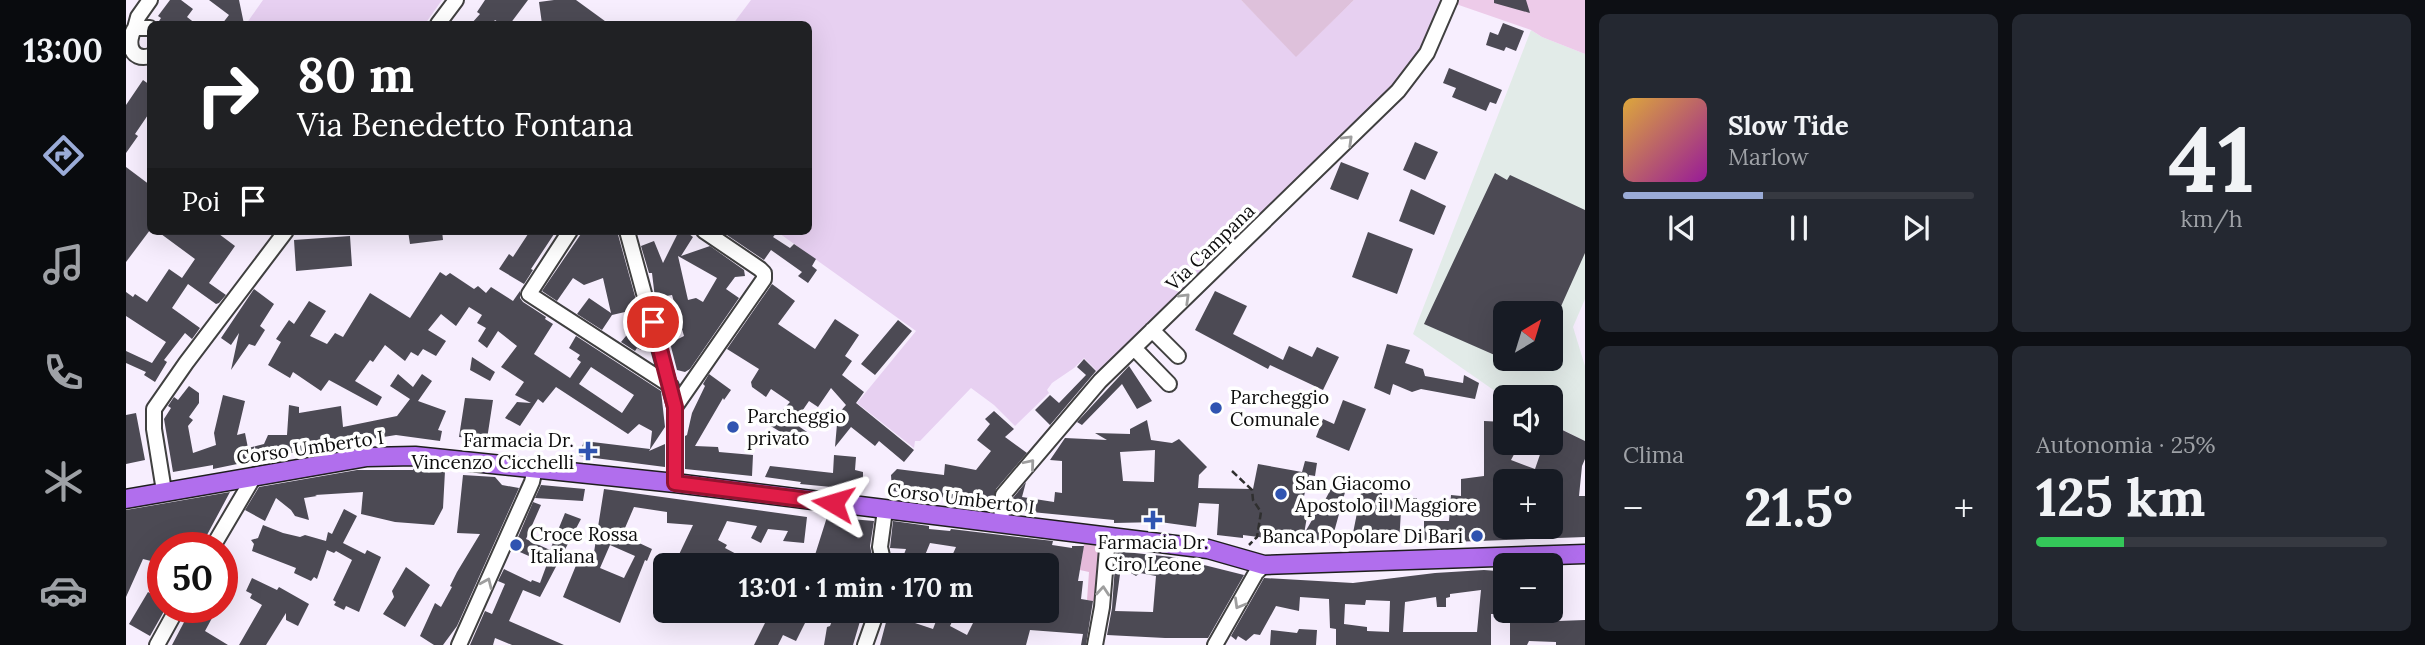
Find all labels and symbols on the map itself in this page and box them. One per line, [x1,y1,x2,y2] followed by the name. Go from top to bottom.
[1340,135,1353,148] one-way arrow
[1160,198,1260,296] street label: Via Campana
[623,292,683,352] pin
[1176,294,1189,307] one-way arrow
[1493,301,1563,371] north arrow
[1230,385,1329,431] place label: Parcheggio Comunale
[1208,400,1224,416] marker: Parcheggio Comunale
[747,404,846,450] place label: Parcheggio privato
[725,419,741,435] marker: Parcheggio privato
[235,425,385,469] street label: Corso Umberto I
[410,428,574,474] place label: Farmacia Dr. Vincenzo Cicchelli
[580,443,596,459] marker: Farmacia Dr. Vincenzo Cicchelli
[1022,460,1034,473] one-way arrow
[796,466,870,540] position arrow
[1294,471,1477,517] place label: San Giacomo Apostolo il Maggiore
[886,477,1036,519] street label: Corso Umberto I
[1273,486,1289,502] marker: San Giacomo Apostolo il Maggiore
[1145,512,1161,528] marker: Farmacia Dr. Ciro Leone
[530,522,638,568] place label: Croce Rossa Italiana
[1262,524,1463,548] place label: Banca Popolare Di Bari
[1469,528,1485,544] marker: Banca Popolare Di Bari
[1098,530,1208,576] place label: Farmacia Dr. Ciro Leone
[147,532,238,623] speed limit sign: 50
[508,537,524,553] marker: Croce Rossa Italiana
[479,578,493,590] one-way arrow
[1095,585,1110,596] one-way arrow
[1234,597,1247,610] one-way arrow

